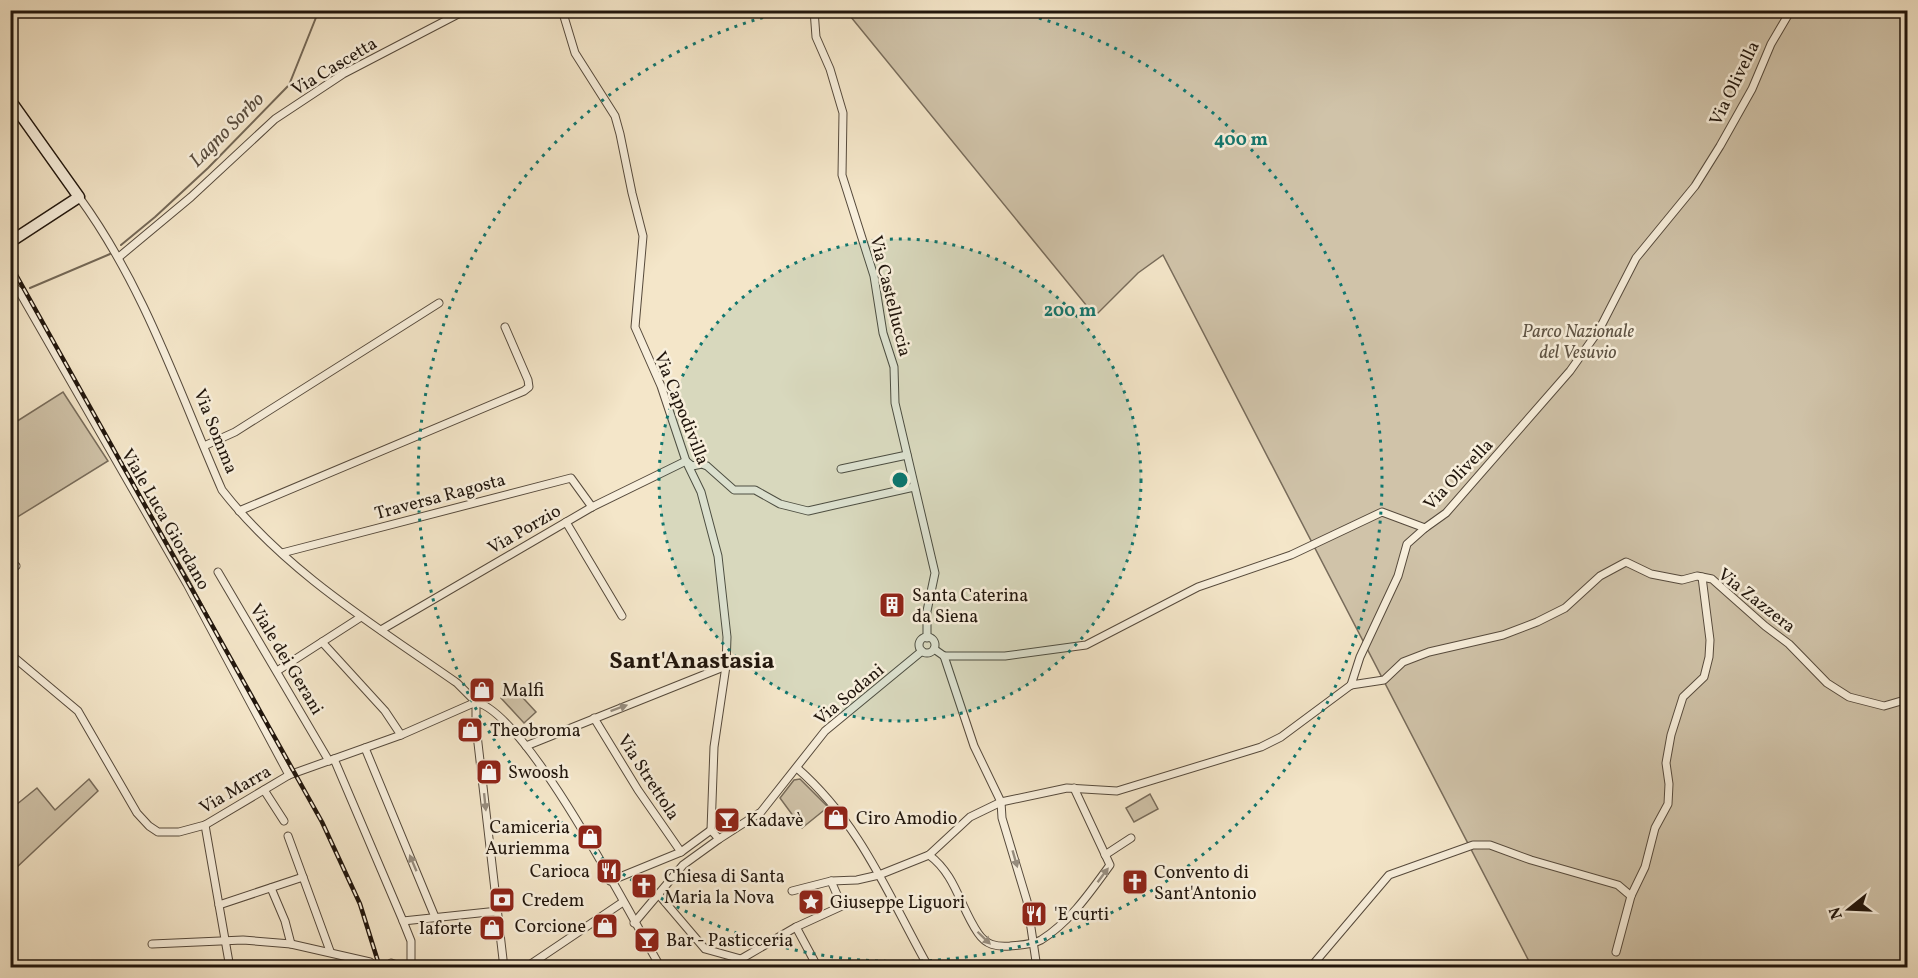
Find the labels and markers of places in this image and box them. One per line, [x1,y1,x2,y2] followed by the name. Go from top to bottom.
[890,470,910,490] centre of rings
[912,584,1028,630] place label: Santa Caterina da Siena
[877,590,907,620] building icon: Santa Caterina da Siena
[467,675,497,705] shop icon: Malfi
[502,679,544,704] place label: Malfi
[455,715,485,745] shop icon: Theobroma
[490,719,581,744] place label: Theobroma
[474,757,504,787] shop icon: Swoosh
[508,761,570,786] place label: Swoosh
[821,803,851,833] shop icon: Ciro Amodio
[712,805,742,835] bar icon: Kadavè
[856,807,957,832] place label: Ciro Amodio
[746,809,804,834] place label: Kadavè
[485,816,570,862] place label: Camiceria Auriemma
[575,822,605,852] shop icon: Camiceria Auriemma
[594,856,624,886] restaurant icon: Carioca
[530,860,590,885] place label: Carioca
[1154,861,1257,907] place label: Convento di Sant'Antonio
[664,865,785,911] place label: Chiesa di Santa Maria la Nova
[1120,867,1150,897] church icon: Convento di Sant'Antonio
[629,871,659,901] church icon: Chiesa di Santa Maria la Nova
[487,885,517,915] bank icon: Credem
[796,887,826,917] place icon: Giuseppe Liguori
[522,889,585,914] place label: Credem
[830,891,965,916] place label: Giuseppe Liguori
[1019,899,1049,929] restaurant icon: 'E curti
[1054,903,1109,928] place label: 'E curti
[590,911,620,941] shop icon: Corcione
[477,913,507,943] shop icon: Iaforte
[515,915,586,940] place label: Corcione
[419,917,472,942] place label: Iaforte
[632,925,662,955] bar icon: Bar - Pasticceria
[666,929,793,954] place label: Bar - Pasticceria

